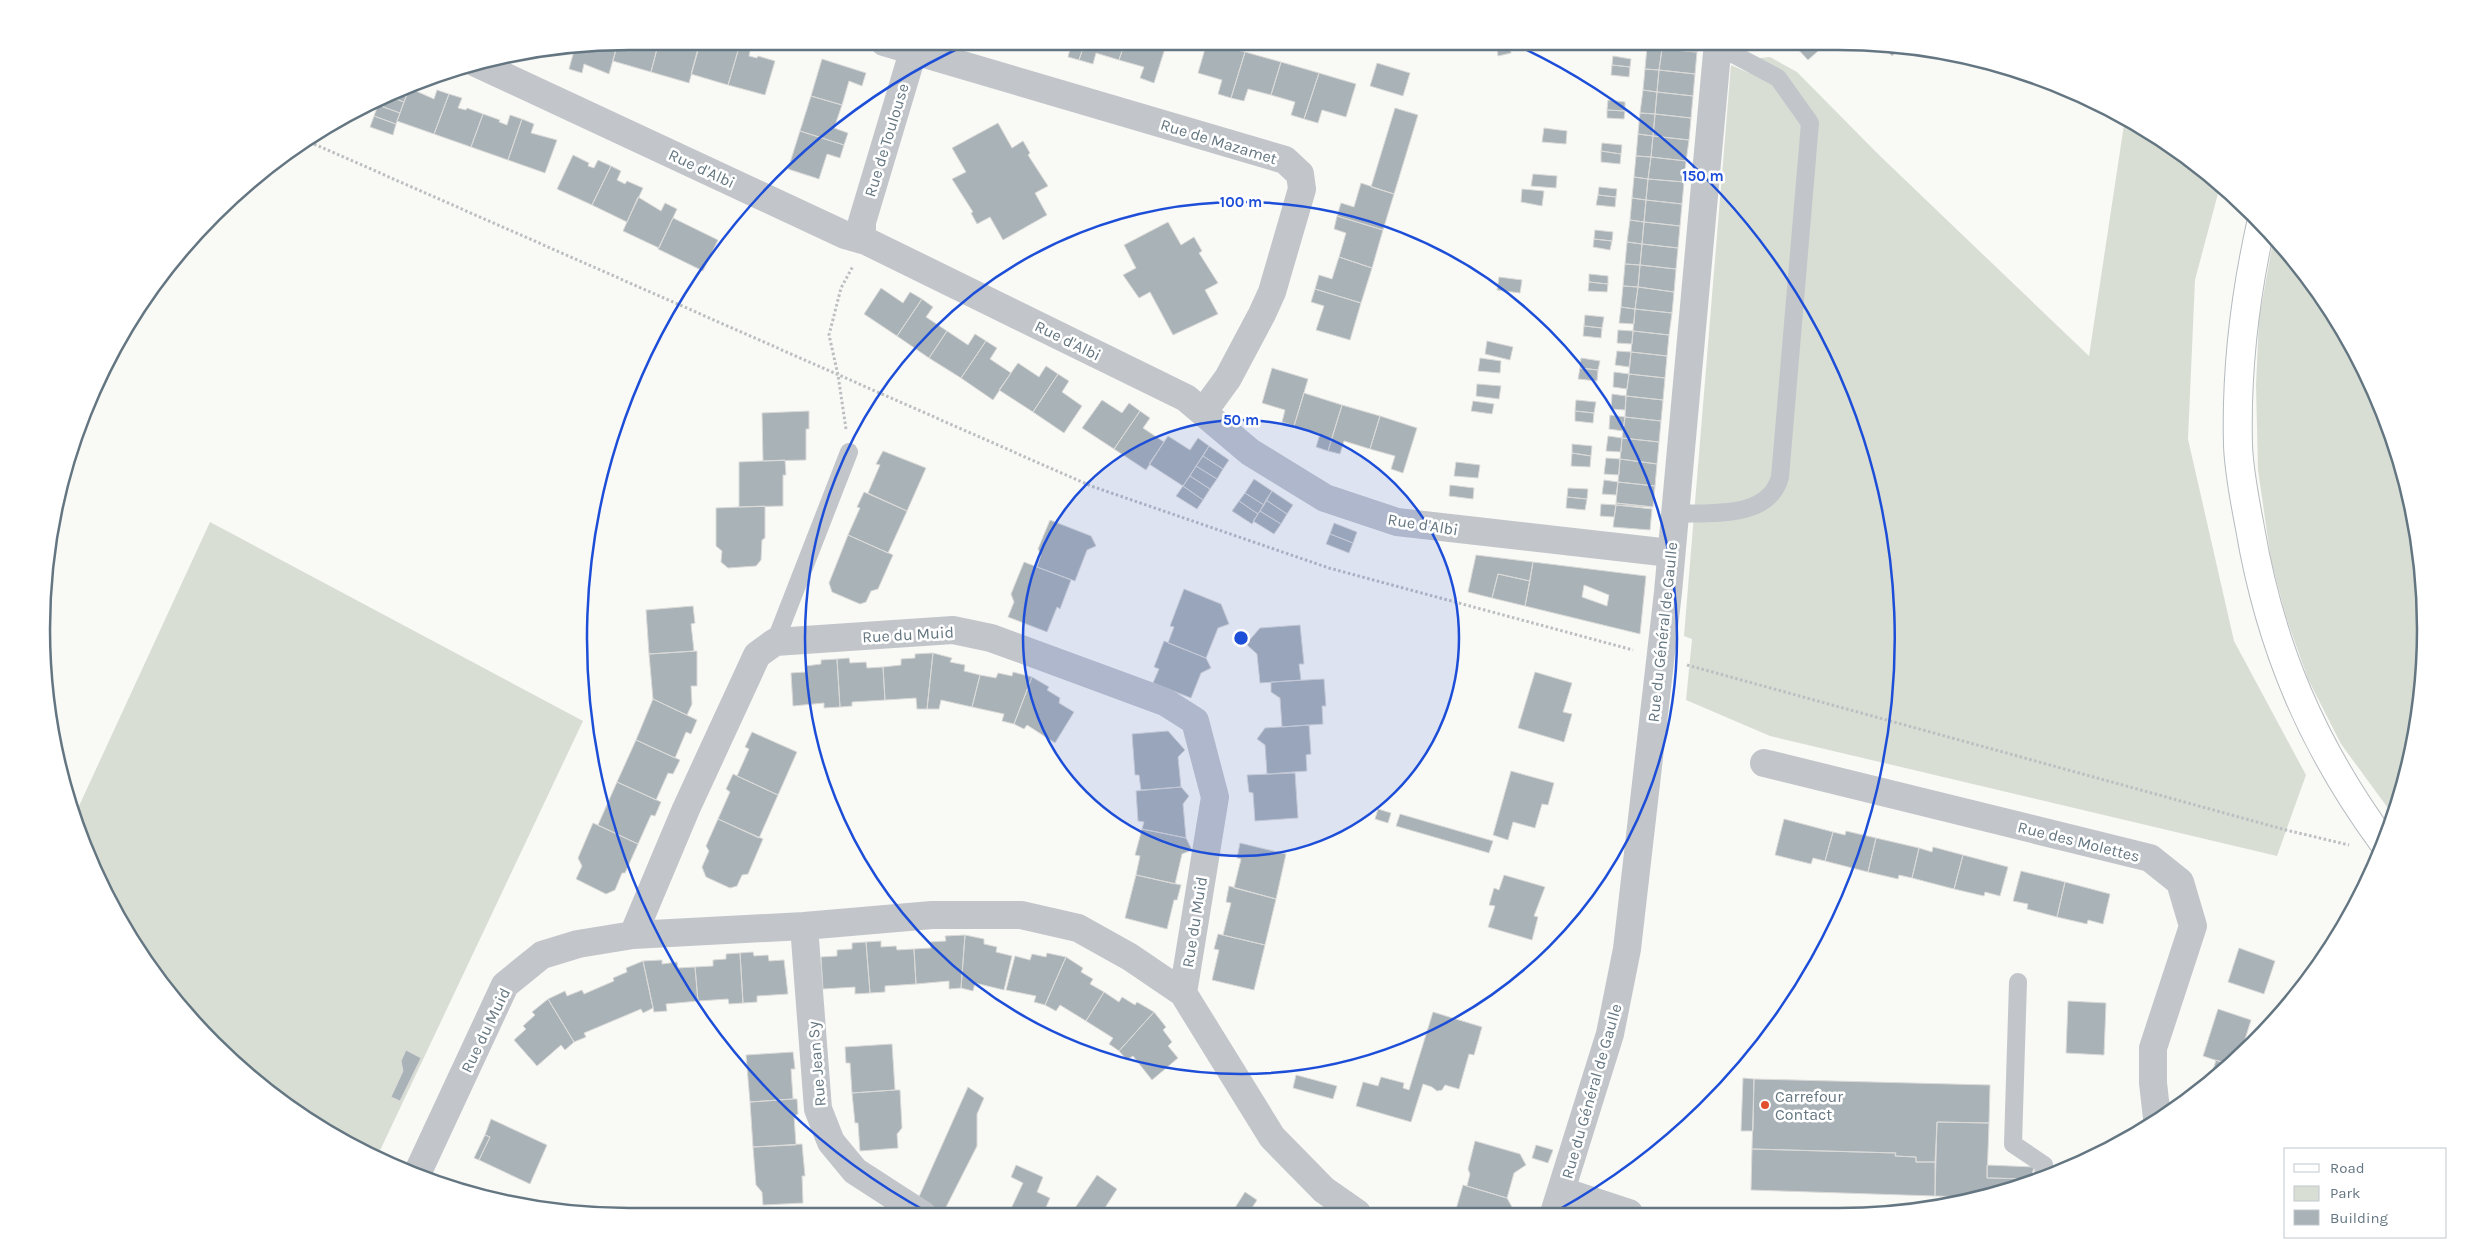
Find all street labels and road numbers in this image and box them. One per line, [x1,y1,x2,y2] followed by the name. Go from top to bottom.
[860,81,913,199] street label: Rue de Toulouse
[1158,115,1279,168] street label: Rue de Mazamet
[666,145,738,192] street label: Rue d'Albi
[1032,316,1104,365] street label: Rue d'Albi
[1386,510,1460,539] street label: Rue d'Albi
[1644,541,1681,723] street label: Rue du Général de Gaulle
[862,623,954,646] street label: Rue du Muid
[2016,817,2142,866] street label: Rue des Molettes
[1178,875,1211,969] street label: Rue du Muid
[457,985,514,1076] street label: Rue du Muid
[1557,1001,1626,1181] street label: Rue du Général de Gaulle
[803,1020,830,1107] street label: Rue Jean Sy

